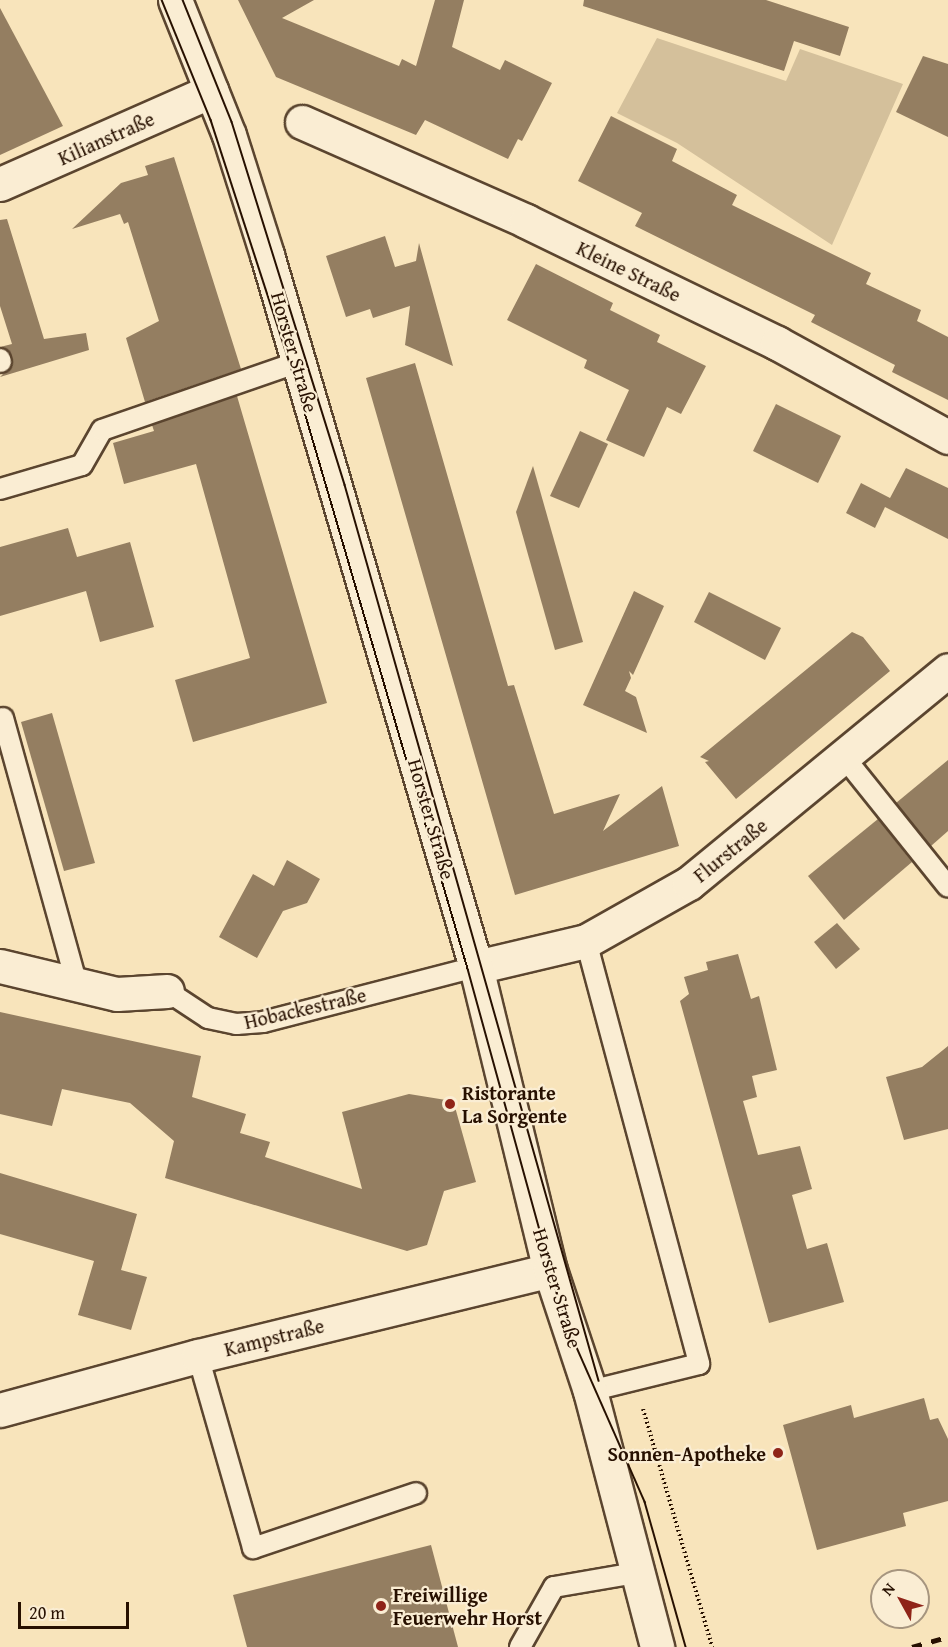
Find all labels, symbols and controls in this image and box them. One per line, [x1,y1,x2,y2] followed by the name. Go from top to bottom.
[54,106,158,170] street label: Kilianstraße
[573,235,685,307] street label: Kleine Straße
[266,289,324,415] street label: Horster Straße
[403,756,461,882] street label: Horster Straße
[688,813,772,887] street label: Flurstraße
[242,982,368,1034] street label: Hobackestraße
[462,1080,567,1127] place label: Ristorante La Sorgente
[443,1097,457,1111] marker: Ristorante La Sorgente
[528,1225,588,1351] street label: Horster Straße
[222,1313,326,1361] street label: Kampstraße
[608,1441,766,1465] place label: Sonnen-Apotheke
[771,1446,785,1460] marker: Sonnen-Apotheke
[870,1569,930,1629] north arrow
[875,1577,900,1601] text: N
[393,1582,542,1629] place label: Freiwillige Feuerwehr Horst
[21,1590,132,1628] scale bar
[29,1599,65,1626] text: 20 m
[374,1599,388,1613] marker: Freiwillige Feuerwehr Horst

